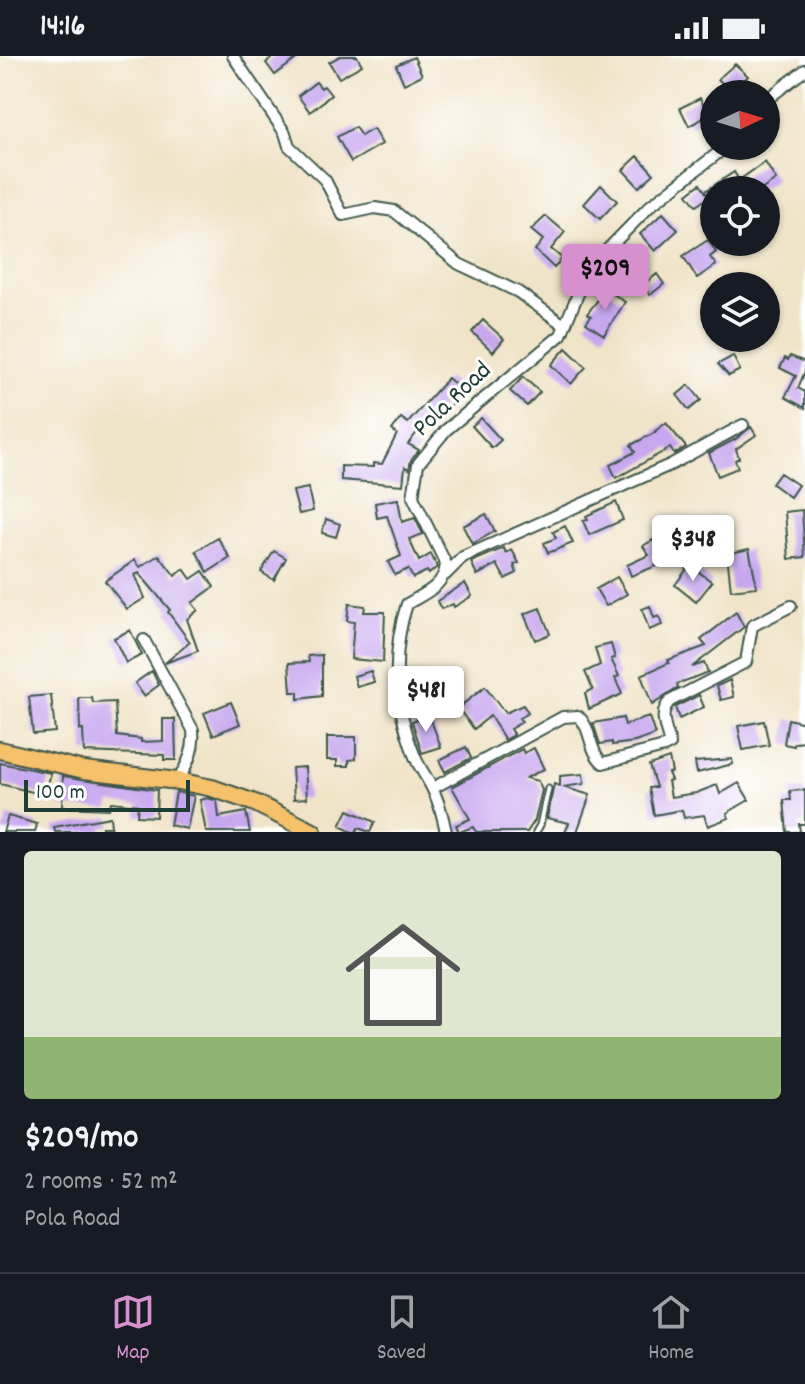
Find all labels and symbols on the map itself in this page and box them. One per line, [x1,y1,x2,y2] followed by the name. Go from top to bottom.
[700,80,780,160] north arrow
[558,244,652,312] pin: $209
[405,354,501,446] street label: Pola Road
[646,515,740,583] pin: $348
[379,666,473,734] pin: $481
[24,776,190,812] scale bar

